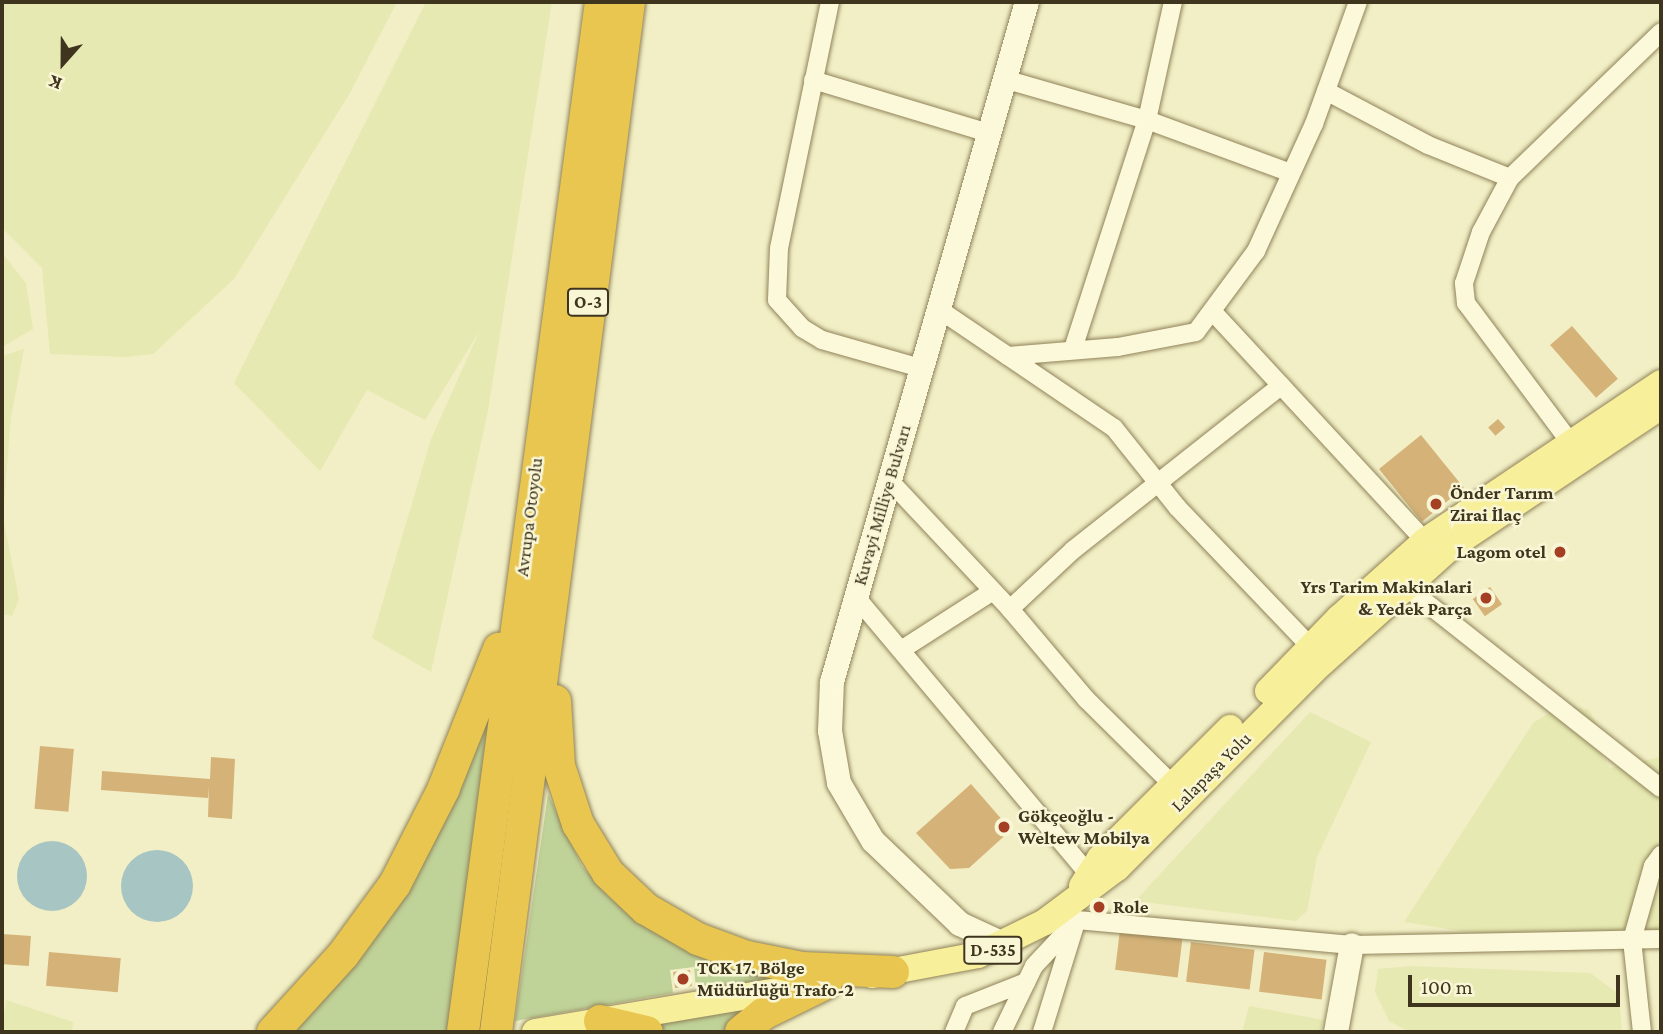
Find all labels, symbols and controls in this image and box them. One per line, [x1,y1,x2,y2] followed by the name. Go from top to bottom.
[28,28,98,98] north arrow
[46,71,65,95] text: K
[565,288,611,316] road number: O-3
[848,422,916,588] street label: Kuvayi Milliye Bulvarı
[510,456,548,578] street label: Avrupa Otoyolu
[1450,482,1554,526] place label: Önder Tarım Zirai İlaç
[1428,496,1444,512] marker: Önder Tarım Zirai İlaç
[1457,541,1546,563] place label: Lagom otel
[1552,544,1568,560] marker: Lagom otel
[1301,576,1472,620] place label: Yrs Tarim Makinalari & Yedek Parça
[1478,590,1494,606] marker: Yrs Tarim Makinalari & Yedek Parça
[1166,727,1256,817] street label: Lalapaşa Yolu
[1018,805,1150,849] place label: Gökçeoğlu - Weltew Mobilya
[996,819,1012,835] marker: Gökçeoğlu - Weltew Mobilya
[1113,896,1149,918] place label: Role
[1091,899,1107,915] marker: Role
[963,936,1023,965] road number: D-535
[697,957,854,1001] place label: TCK 17. Bölge Müdürlüğü Trafo-2
[1411,960,1623,1004] scale bar
[675,971,691,987] marker: TCK 17. Bölge Müdürlüğü Trafo-2
[1421,975,1473,999] text: 100 m

